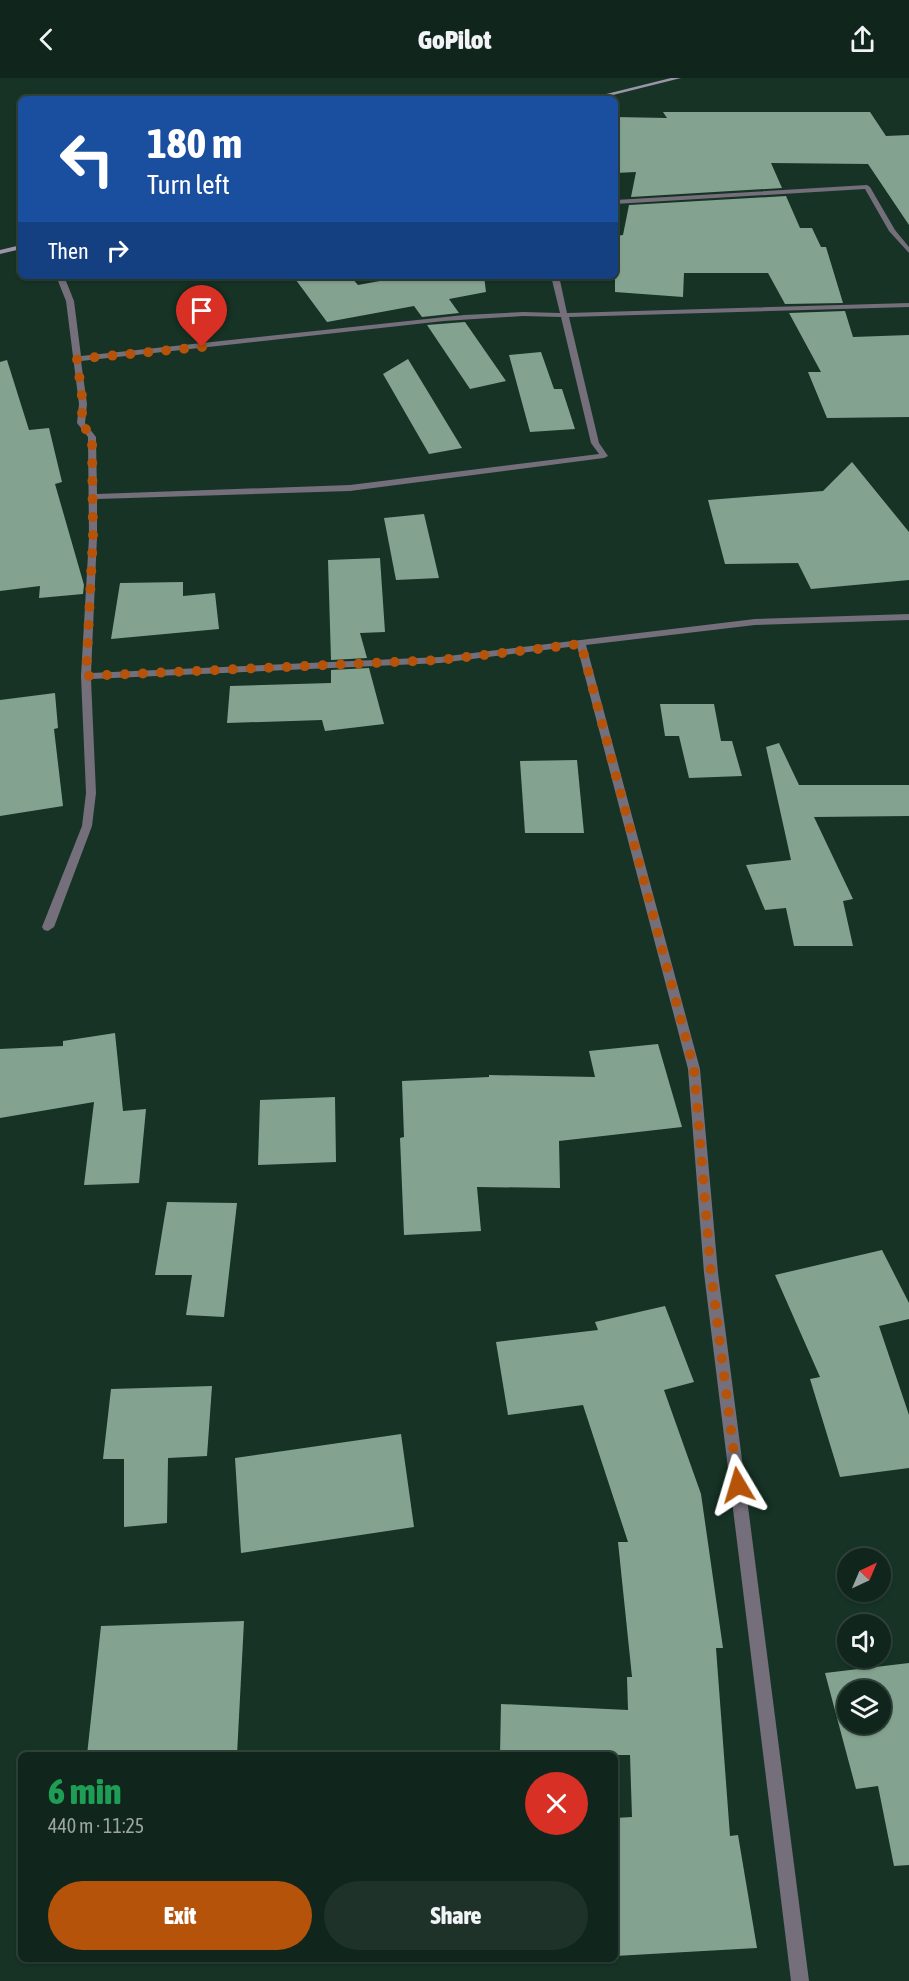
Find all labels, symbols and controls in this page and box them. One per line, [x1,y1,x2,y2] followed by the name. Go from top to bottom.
[30,23,63,56] icon: back
[846,23,879,56] icon: share
[418,24,491,55] text: GoPilot
[147,119,242,167] text: 180 m
[48,120,126,198] icon: left
[147,169,230,200] text: Turn left
[101,234,134,267] icon: right
[48,238,89,264] text: Then
[176,285,227,347] pin
[185,294,218,327] icon: arrive
[706,1453,770,1517] position arrow
[837,1548,891,1602] north arrow
[837,1548,891,1734] map controls
[837,1614,891,1668] button: sound
[837,1680,891,1734] button: layers
[48,1770,122,1812] text: 6 min
[525,1772,588,1835] button: close
[48,1814,144,1837] text: 440 m · 11:25
[48,1881,312,1950] button: Exit
[324,1881,588,1950] button: Share

